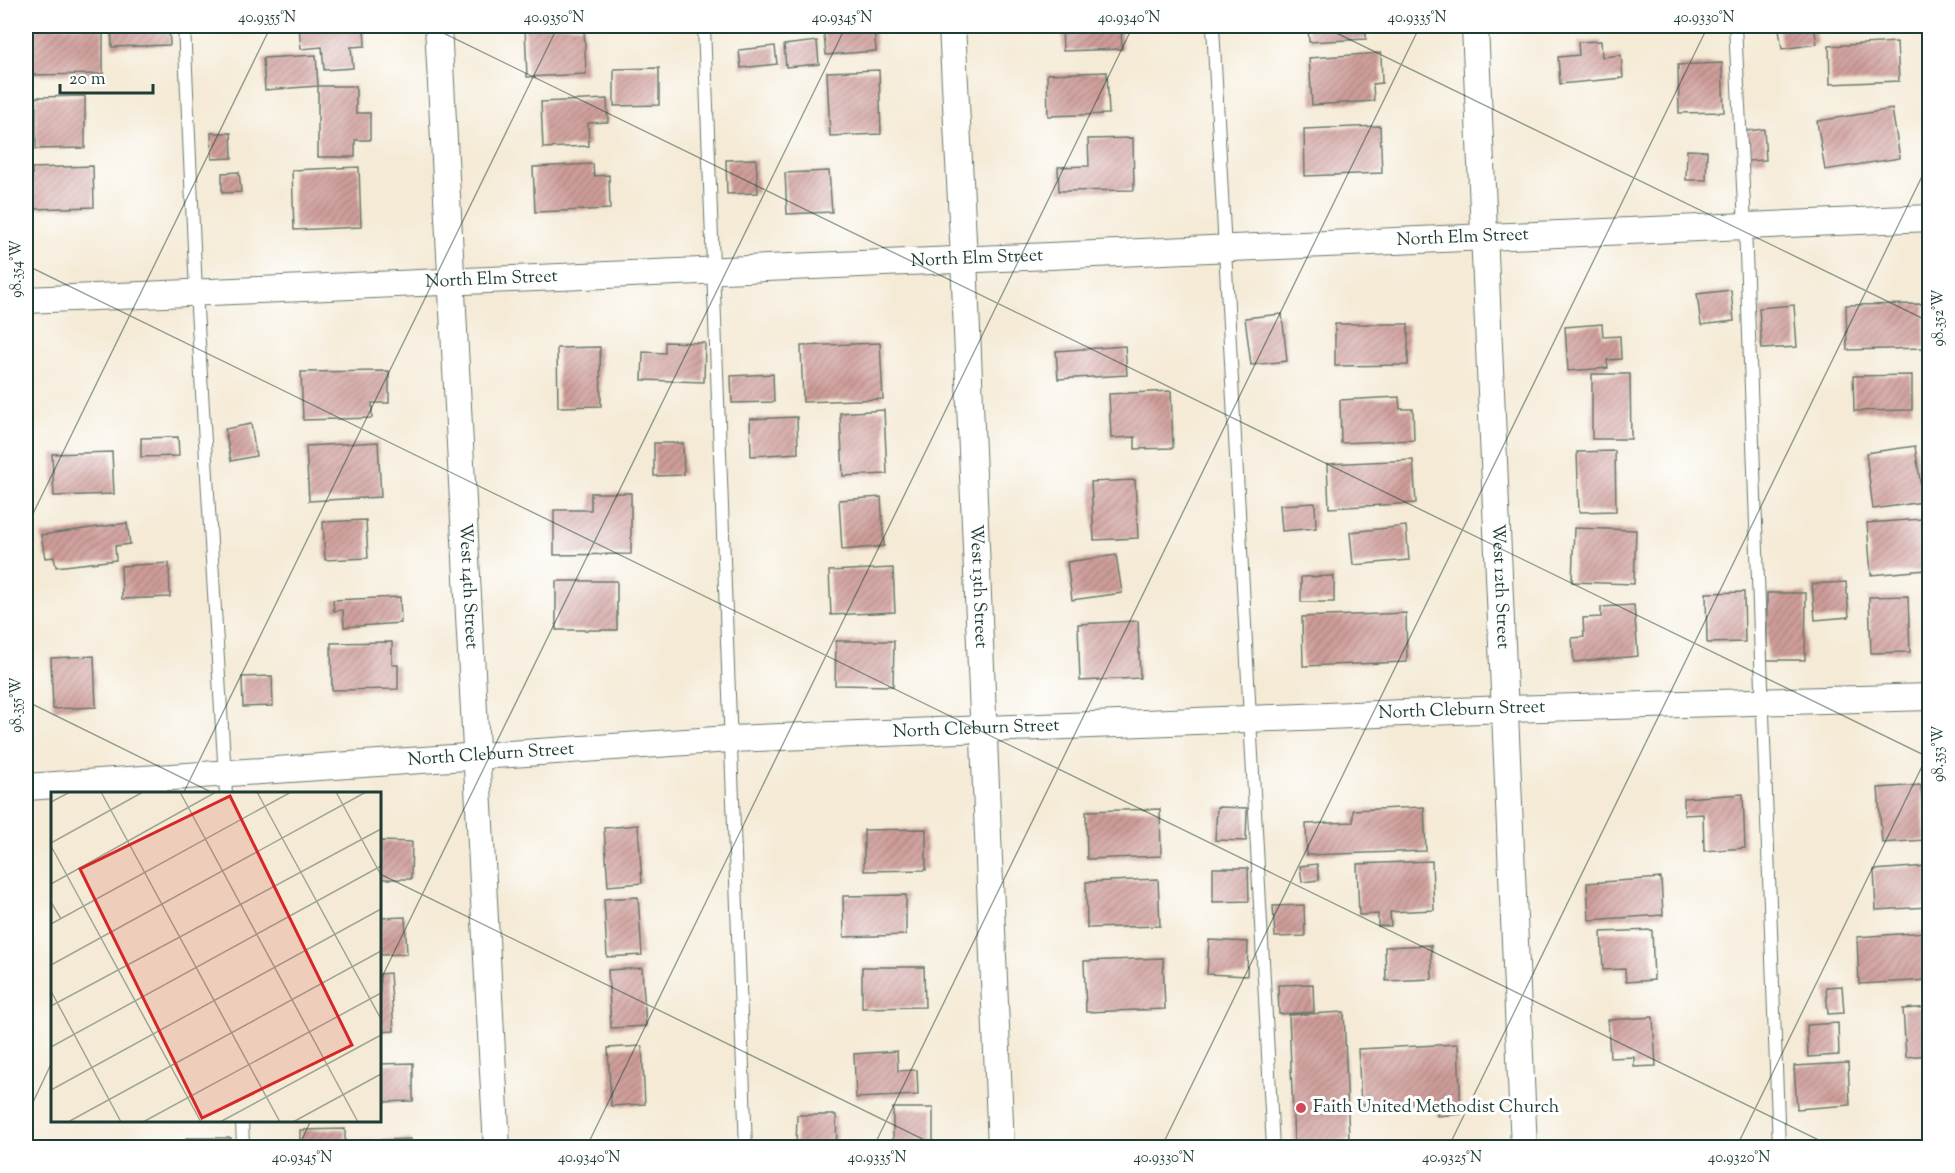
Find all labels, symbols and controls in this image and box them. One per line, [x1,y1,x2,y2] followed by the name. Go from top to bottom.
[238,8,296,29] text: 40.9355°N
[524,8,584,29] text: 40.9350°N
[812,8,872,29] text: 40.9345°N
[1098,8,1160,29] text: 40.9340°N
[1388,8,1446,29] text: 40.9335°N
[1673,8,1735,29] text: 40.9330°N
[60,57,153,95] scale bar
[69,67,106,93] text: 20 m
[1396,222,1529,254] street label: North Elm Street
[7,240,28,298] text: 98.354°W
[910,243,1044,275] street label: North Elm Street
[425,264,558,296] street label: North Elm Street
[1929,289,1950,346] text: 98.352°W
[451,523,484,650] street label: West 14th Street
[1484,523,1515,650] street label: West 12th Street
[962,524,993,649] street label: West 13th Street
[7,677,28,733] text: 98.355°W
[1378,695,1546,727] street label: North Cleburn Street
[892,713,1060,746] street label: North Cleburn Street
[1929,726,1950,782] text: 98.353°W
[407,737,575,774] street label: North Cleburn Street
[51,792,381,1122] inset map
[1313,1095,1560,1121] place label: Faith United Methodist Church
[1294,1101,1308,1115] marker: Faith United Methodist Church
[272,1148,332,1169] text: 40.9345°N
[558,1148,620,1169] text: 40.9340°N
[848,1148,906,1169] text: 40.9335°N
[1133,1148,1195,1169] text: 40.9330°N
[1422,1148,1482,1169] text: 40.9325°N
[1708,1148,1770,1169] text: 40.9320°N

